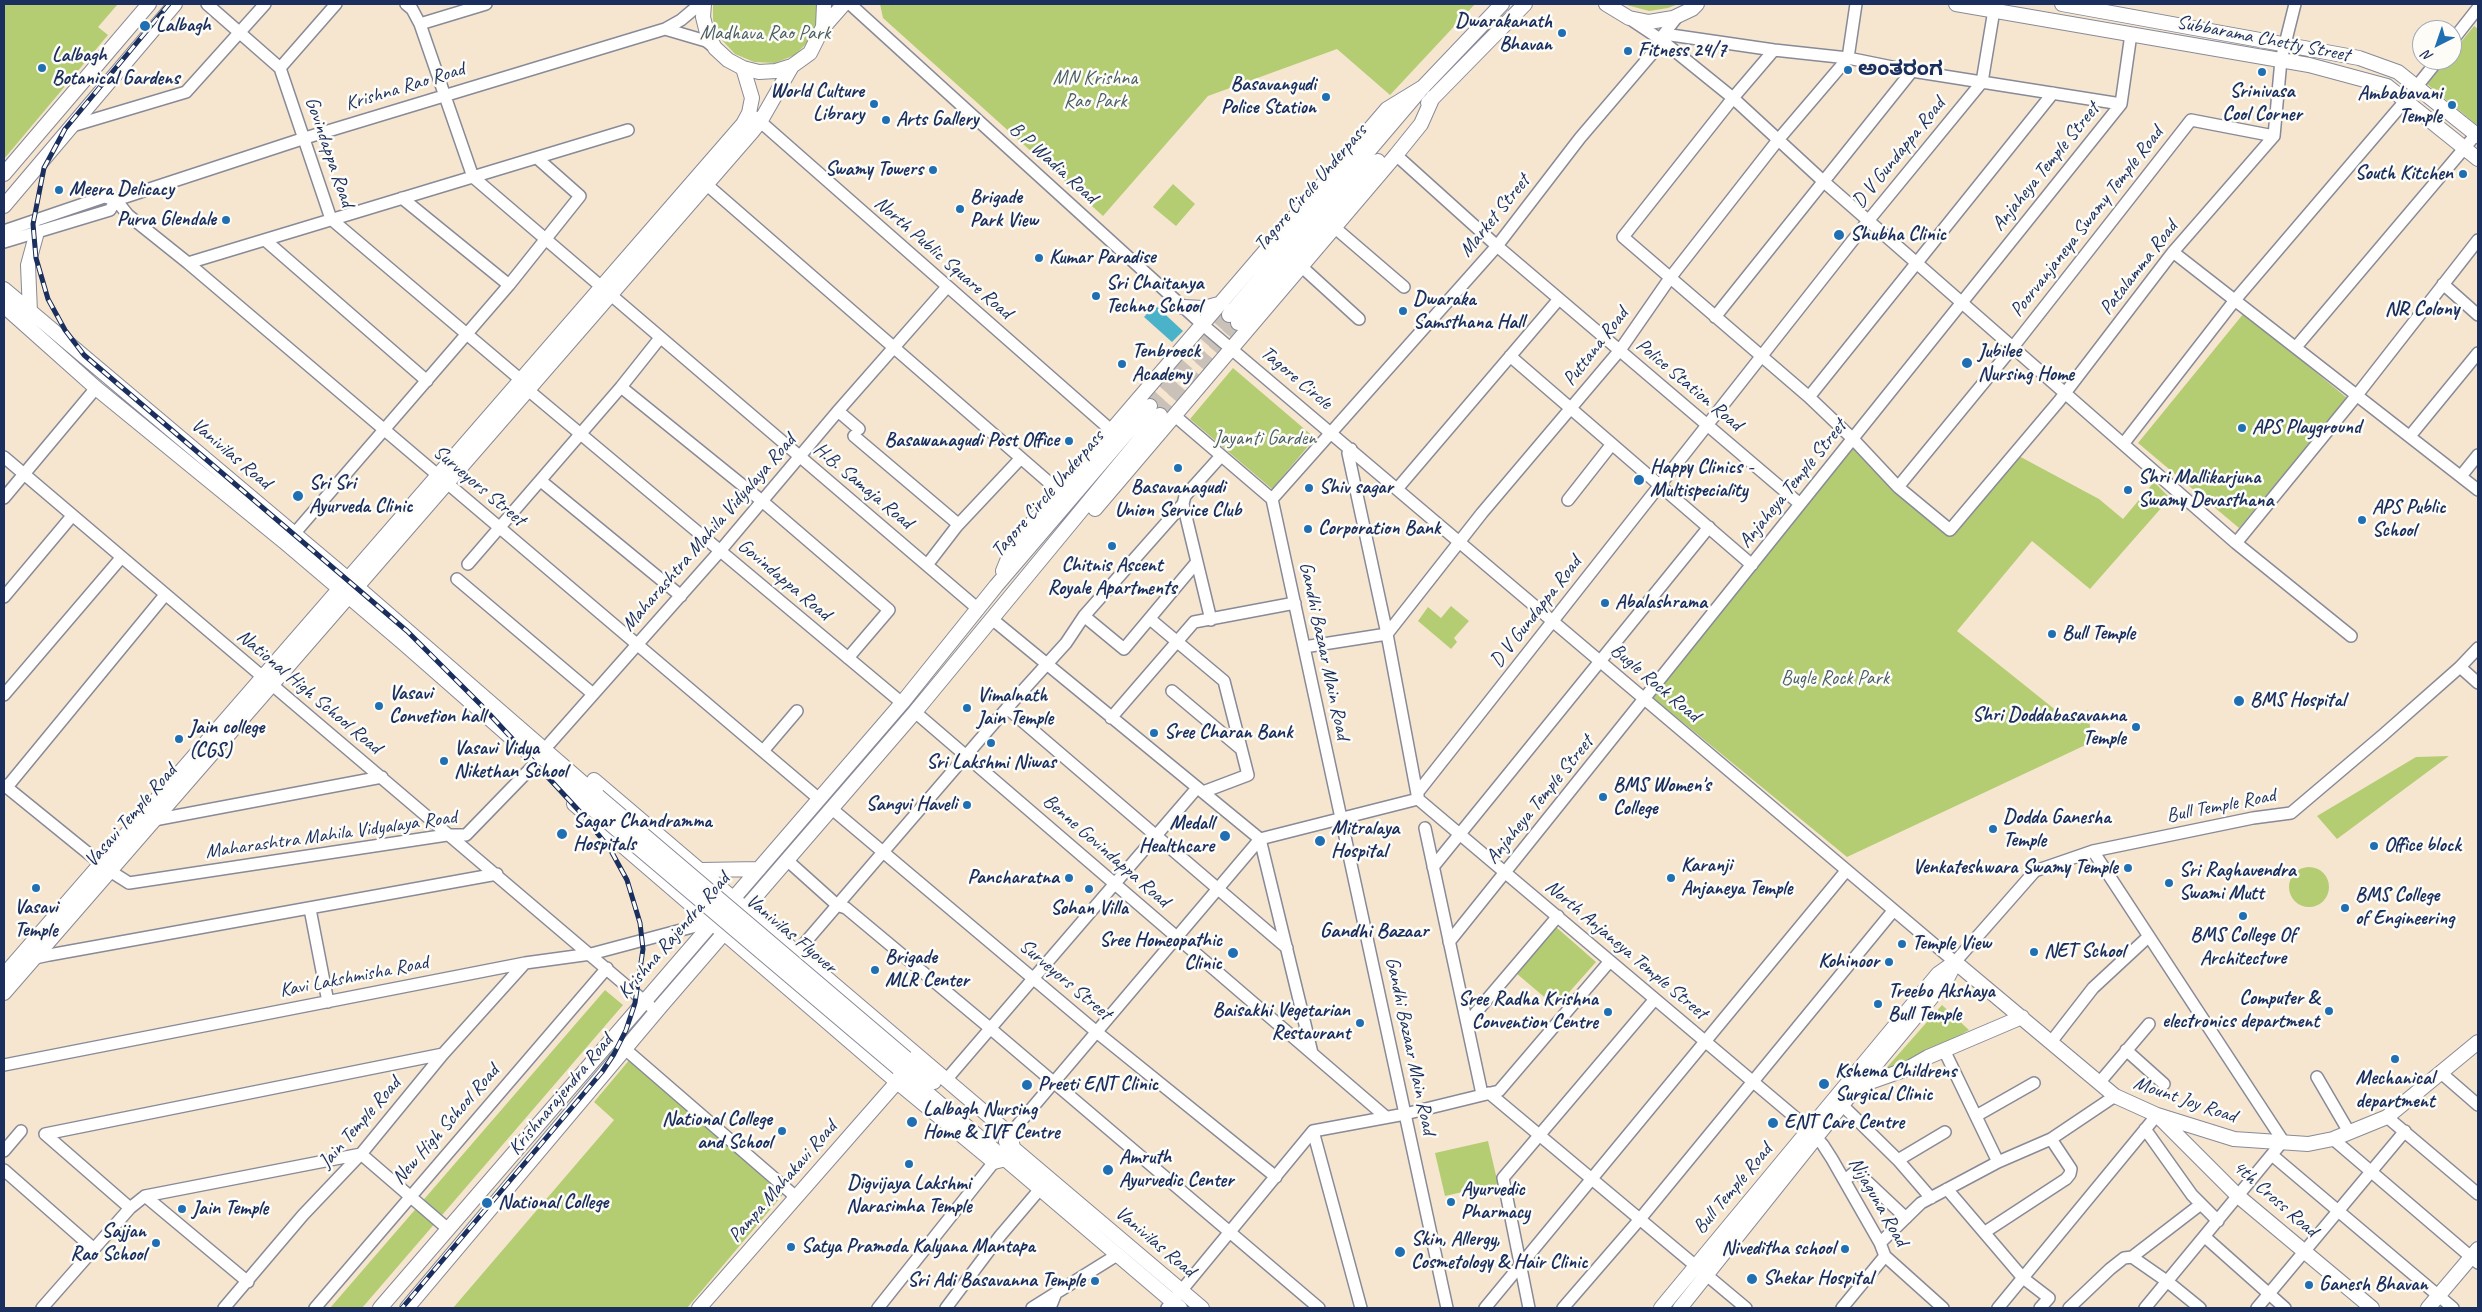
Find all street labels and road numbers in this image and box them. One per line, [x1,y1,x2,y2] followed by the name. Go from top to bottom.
[2174,10,2352,68] street label: Subbarama Chetty Street
[342,57,468,117] street label: Krishna Rao Road
[1847,93,1951,213] street label: D V Gundappa Road
[299,94,359,210] street label: Govindappa Road
[1987,98,2105,236] street label: Anjaheya Temple Street
[1004,117,1102,209] street label: B P Wadia Road
[1249,120,1373,256] street label: Tagore Circle Underpass
[2005,122,2169,322] street label: Poorvanjaneya Swamy Temple Road
[1454,170,1536,262] street label: Market Street
[869,192,1017,324] street label: North Public Square Road
[2095,216,2183,320] street label: Patalamma Road
[1558,303,1634,391] street label: Puttana Road
[1631,334,1747,436] street label: Police Station Road
[1255,341,1337,415] street label: Tagore Circle
[186,413,276,495] street label: Vanivilas Road
[1734,415,1852,553] street label: Anjaheya Temple Street
[986,426,1110,562] street label: Tagore Circle Underpass
[617,429,801,637] street label: Maharashtra Mahila Vidyalaya Road
[808,437,918,535] street label: H.B. Samaja Road
[428,440,530,532] street label: Surveyors Street
[732,534,836,626] street label: Govindappa Road
[1485,552,1587,672] street label: D V Gundappa Road
[1293,560,1355,742] street label: Gandhi Bazaar Main Road
[232,624,386,760] street label: National High School Road
[1605,638,1705,728] street label: Bugle Rock Road
[1481,731,1599,869] street label: Anjaheya Temple Street
[80,760,182,872] street label: Vasavi Temple Road
[2165,784,2277,828] street label: Bull Temple Road
[1037,789,1175,913] street label: Benne Govindappa Road
[204,805,458,865] street label: Maharashtra Mahila Vidyalaya Road
[613,868,735,1004] street label: Krishna Rajendra Road
[1540,875,1712,1025] street label: North Anjaneya Temple Street
[741,889,841,979] street label: Vanivilas Flyover
[1014,934,1116,1026] street label: Surveyors Street
[278,951,430,1003] street label: Kavi Lakshmisha Road
[1379,955,1441,1137] street label: Gandhi Bazaar Main Road
[504,1030,618,1160] street label: Krishnarajendra Road
[387,1060,505,1190] street label: New High School Road
[2130,1071,2240,1129] street label: Mount Joy Road
[314,1072,406,1174] street label: Jain Temple Road
[724,1116,842,1248] street label: Pampa Mahakavi Road
[1688,1139,1778,1239] street label: Bull Temple Road
[1843,1153,1913,1251] street label: Nijaguna Road
[2227,1155,2323,1243] street label: 4th Cross Road
[1110,1201,1200,1283] street label: Vanivilas Road

